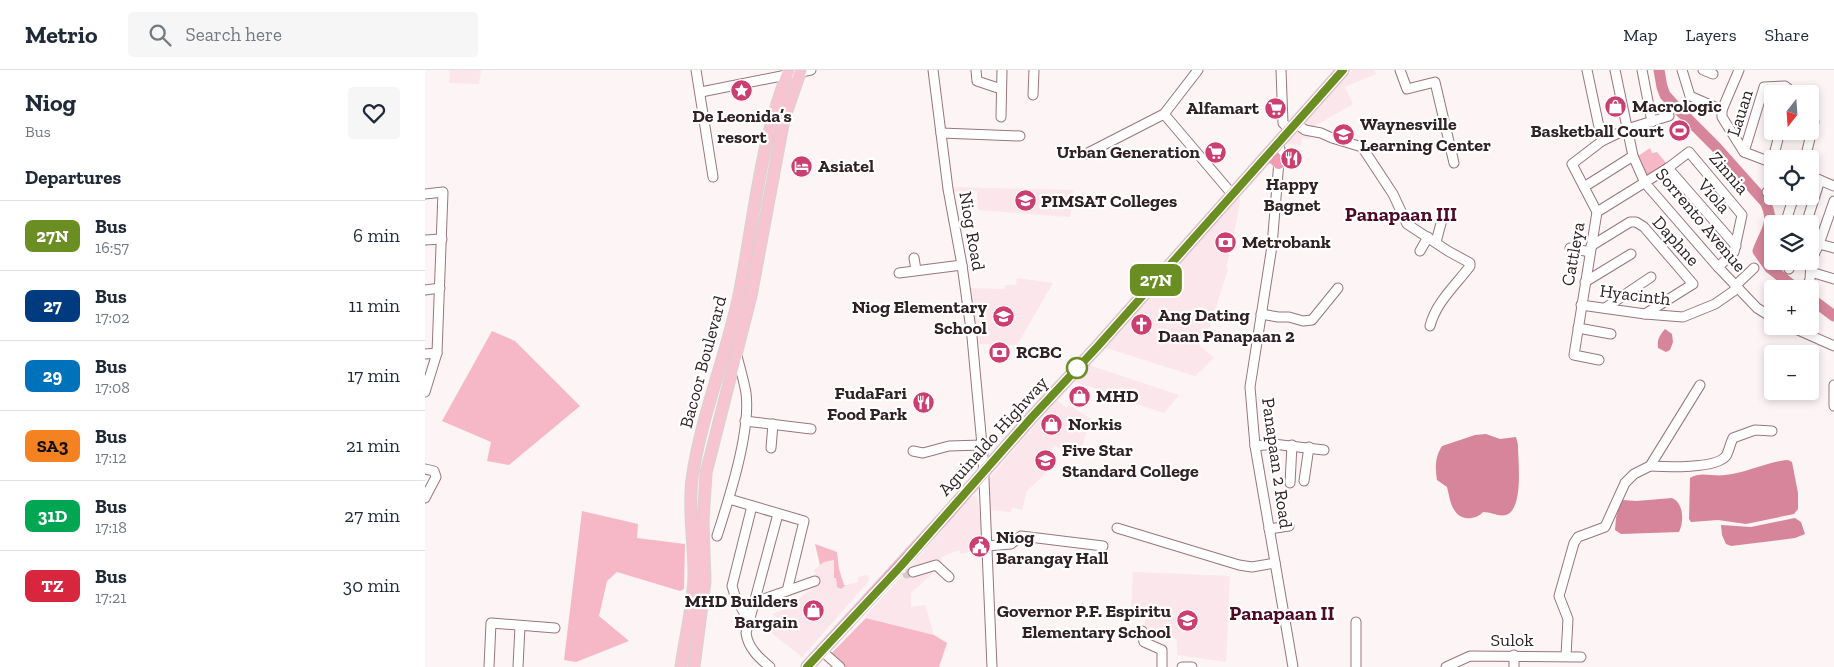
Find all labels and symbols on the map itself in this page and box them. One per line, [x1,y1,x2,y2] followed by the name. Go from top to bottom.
[730,79,754,103] place icon: De Leonida’s resort
[1764,85,1819,140] north arrow
[1722,86,1758,139] street label: Lauan
[1604,94,1628,118] shop icon: Macrologic
[1632,95,1722,117] place label: Macrologic
[1263,96,1287,120] supermarket icon: Alfamart
[1186,97,1260,119] place label: Alfamart
[692,105,792,148] place label: De Leonida’s resort
[1360,113,1491,156] place label: Waynesville Learning Center
[1668,119,1692,143] sports icon: Basketball Court
[1530,120,1665,142] place label: Basketball Court
[1332,122,1356,146] school or university icon: Waynesville Learning Center
[1204,140,1228,164] supermarket icon: Urban Generation
[1057,141,1200,163] place label: Urban Generation
[1280,147,1304,171] restaurant icon: Happy Bagnet
[1704,147,1754,199] street label: Zinnia
[790,154,814,178] hotel icon: Asiatel
[818,155,874,177] place label: Asiatel
[1651,163,1751,277] street label: Sorrento Avenue
[1263,173,1321,216] place label: Happy Bagnet
[1692,173,1735,218] street label: Viola
[1013,189,1037,213] school or university icon: PIMSAT Colleges
[954,190,990,272] street label: Niog Road
[1041,190,1177,212] place label: PIMSAT Colleges
[1345,202,1457,226] district label: Panapaan III
[1648,211,1704,271] street label: Daphne
[1557,220,1589,288] street label: Cattleya
[1214,230,1238,254] bank icon: Metrobank
[1242,231,1331,253] place label: Metrobank
[1127,264,1185,296] line badge: 27N
[1598,280,1672,310] street label: Hyacinth
[675,293,731,431] street label: Bacoor Boulevard
[852,296,987,339] place label: Niog Elementary School
[1158,304,1295,347] place label: Ang Dating Daan Panapaan 2
[991,305,1015,329] school or university icon: Niog Elementary School
[1130,313,1154,337] church icon: Ang Dating Daan Panapaan 2
[988,340,1012,364] bank icon: RCBC
[1016,341,1062,363] place label: RCBC
[1066,357,1088,379] unlabelled marker
[934,371,1053,500] street label: Aguinaldo Highway
[827,382,908,425] place label: FudaFari Food Park
[1068,384,1092,408] shop icon: MHD
[1096,385,1139,407] place label: MHD
[911,391,935,415] restaurant icon: FudaFari Food Park
[1257,396,1297,530] street label: Panapaan 2 Road
[1040,412,1064,436] shop icon: Norkis
[1068,413,1122,435] place label: Norkis
[1062,439,1199,482] place label: Five Star Standard College
[1034,448,1058,472] school or university icon: Five Star Standard College
[996,526,1108,569] place label: Niog Barangay Hall
[968,535,992,559] public building icon: Niog Barangay Hall
[685,590,798,633] place label: MHD Builders Bargain
[802,599,826,623] shop icon: MHD Builders Bargain
[997,600,1171,643] place label: Governor P.F. Espiritu Elementary School
[1229,601,1335,625] district label: Panapaan II
[1175,609,1199,633] school or university icon: Governor P.F. Espiritu Elementary School
[1490,629,1534,651] street label: Sulok

